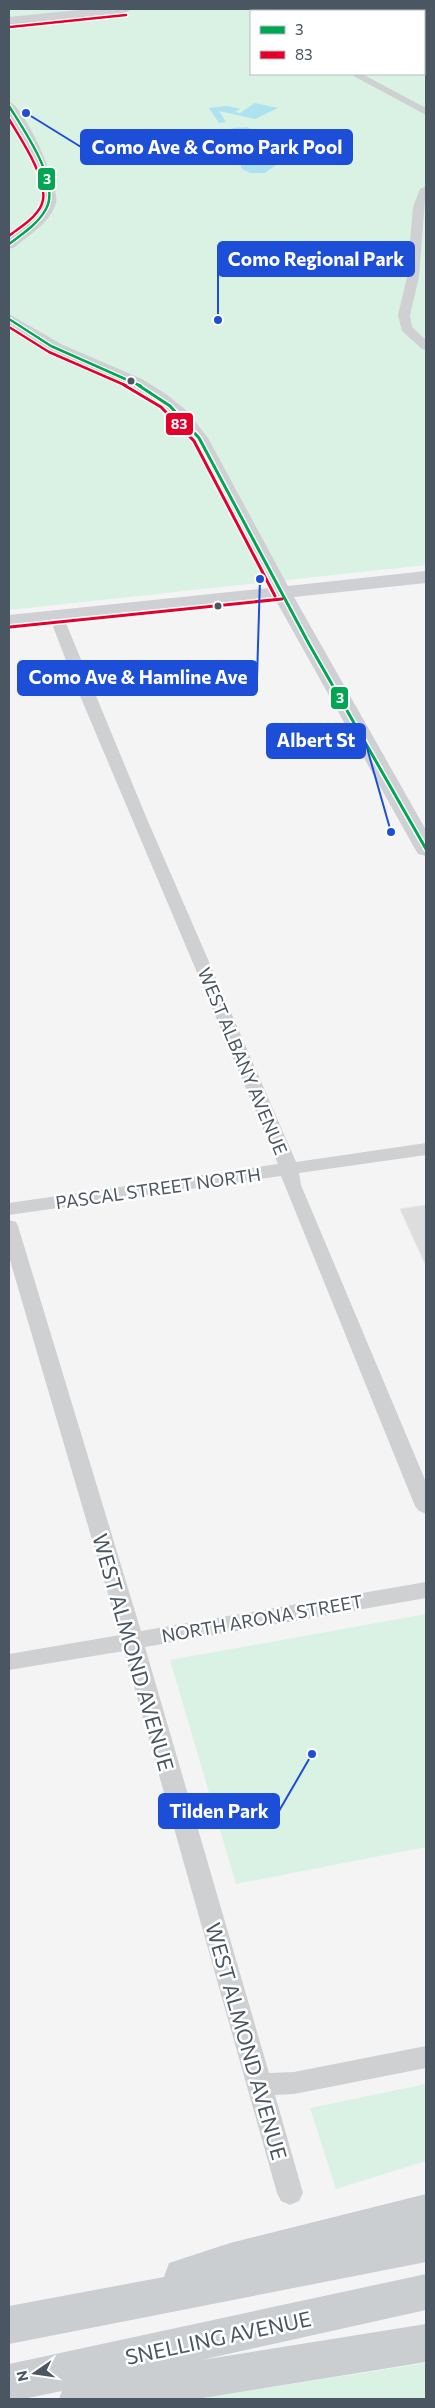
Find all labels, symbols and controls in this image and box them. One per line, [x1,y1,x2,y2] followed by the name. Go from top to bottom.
[250,10,425,75] legend
[295,20,304,38] text: 3
[295,45,313,63] text: 83
[81,130,352,164] callout: Como Ave & Como Park Pool
[92,135,342,158] text: Como Ave & Como Park Pool
[37,167,56,191] line badge: 3
[43,170,51,187] text: 3
[218,242,414,276] callout: Como Regional Park
[228,247,404,270] text: Como Regional Park
[126,376,136,386] unlabelled marker
[165,412,194,436] line badge: 83
[171,415,187,432] text: 83
[213,601,223,611] unlabelled marker
[18,661,257,695] callout: Como Ave & Hamline Ave
[29,665,247,688] text: Como Ave & Hamline Ave
[330,686,349,710] line badge: 3
[336,689,344,706] text: 3
[267,724,365,758] callout: Albert St
[277,728,355,751] text: Albert St
[194,964,292,1158] street label: WEST ALBANY AVENUE
[54,1163,262,1213] street label: PASCAL STREET NORTH
[88,1531,180,1773] street label: WEST ALMOND AVENUE
[160,1589,364,1647] street label: NORTH ARONA STREET
[159,1794,279,1828] callout: Tilden Park
[169,1799,269,1822] text: Tilden Park
[201,1920,293,2162] street label: WEST ALMOND AVENUE
[123,2305,313,2369] street label: SNELLING AVENUE
[10,2348,60,2398] north arrow
[12,2369,31,2383] text: N

